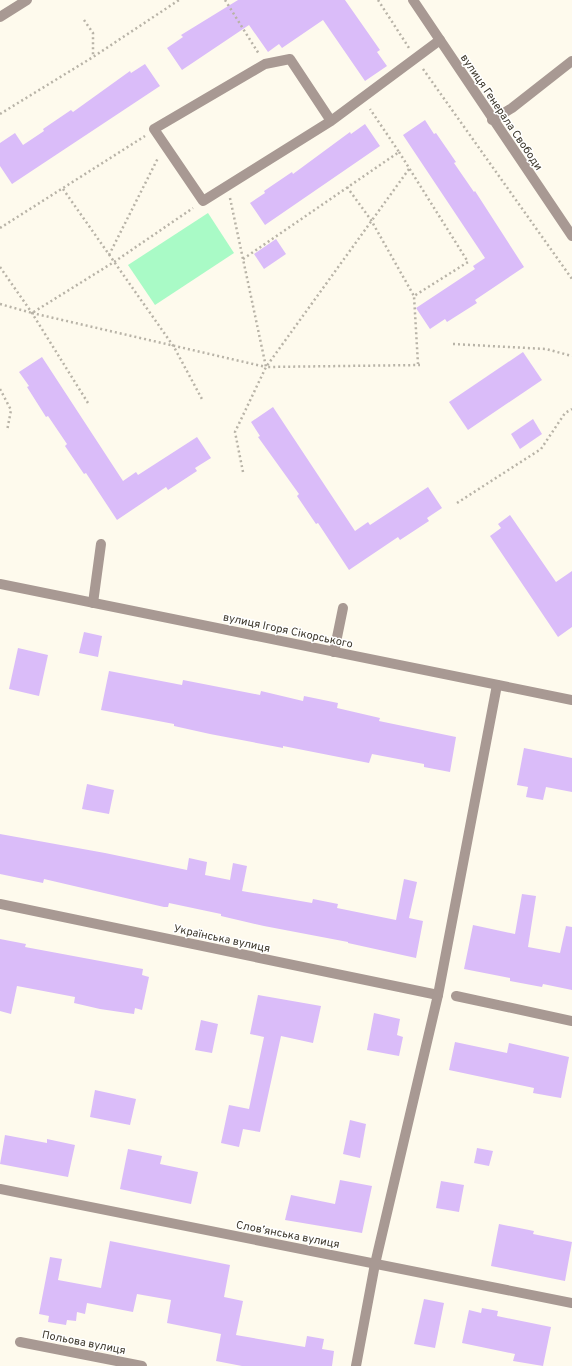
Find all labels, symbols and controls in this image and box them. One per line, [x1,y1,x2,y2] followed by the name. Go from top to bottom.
[457,52,545,173] street label: вулиця Генерала Свободи
[222,610,354,652] street label: вулиця Ігоря Сікорського
[172,922,271,956] street label: Українська вулиця
[235,1218,341,1252] street label: Словʼянська вулиця
[41,1328,127,1358] street label: Польова вулиця

